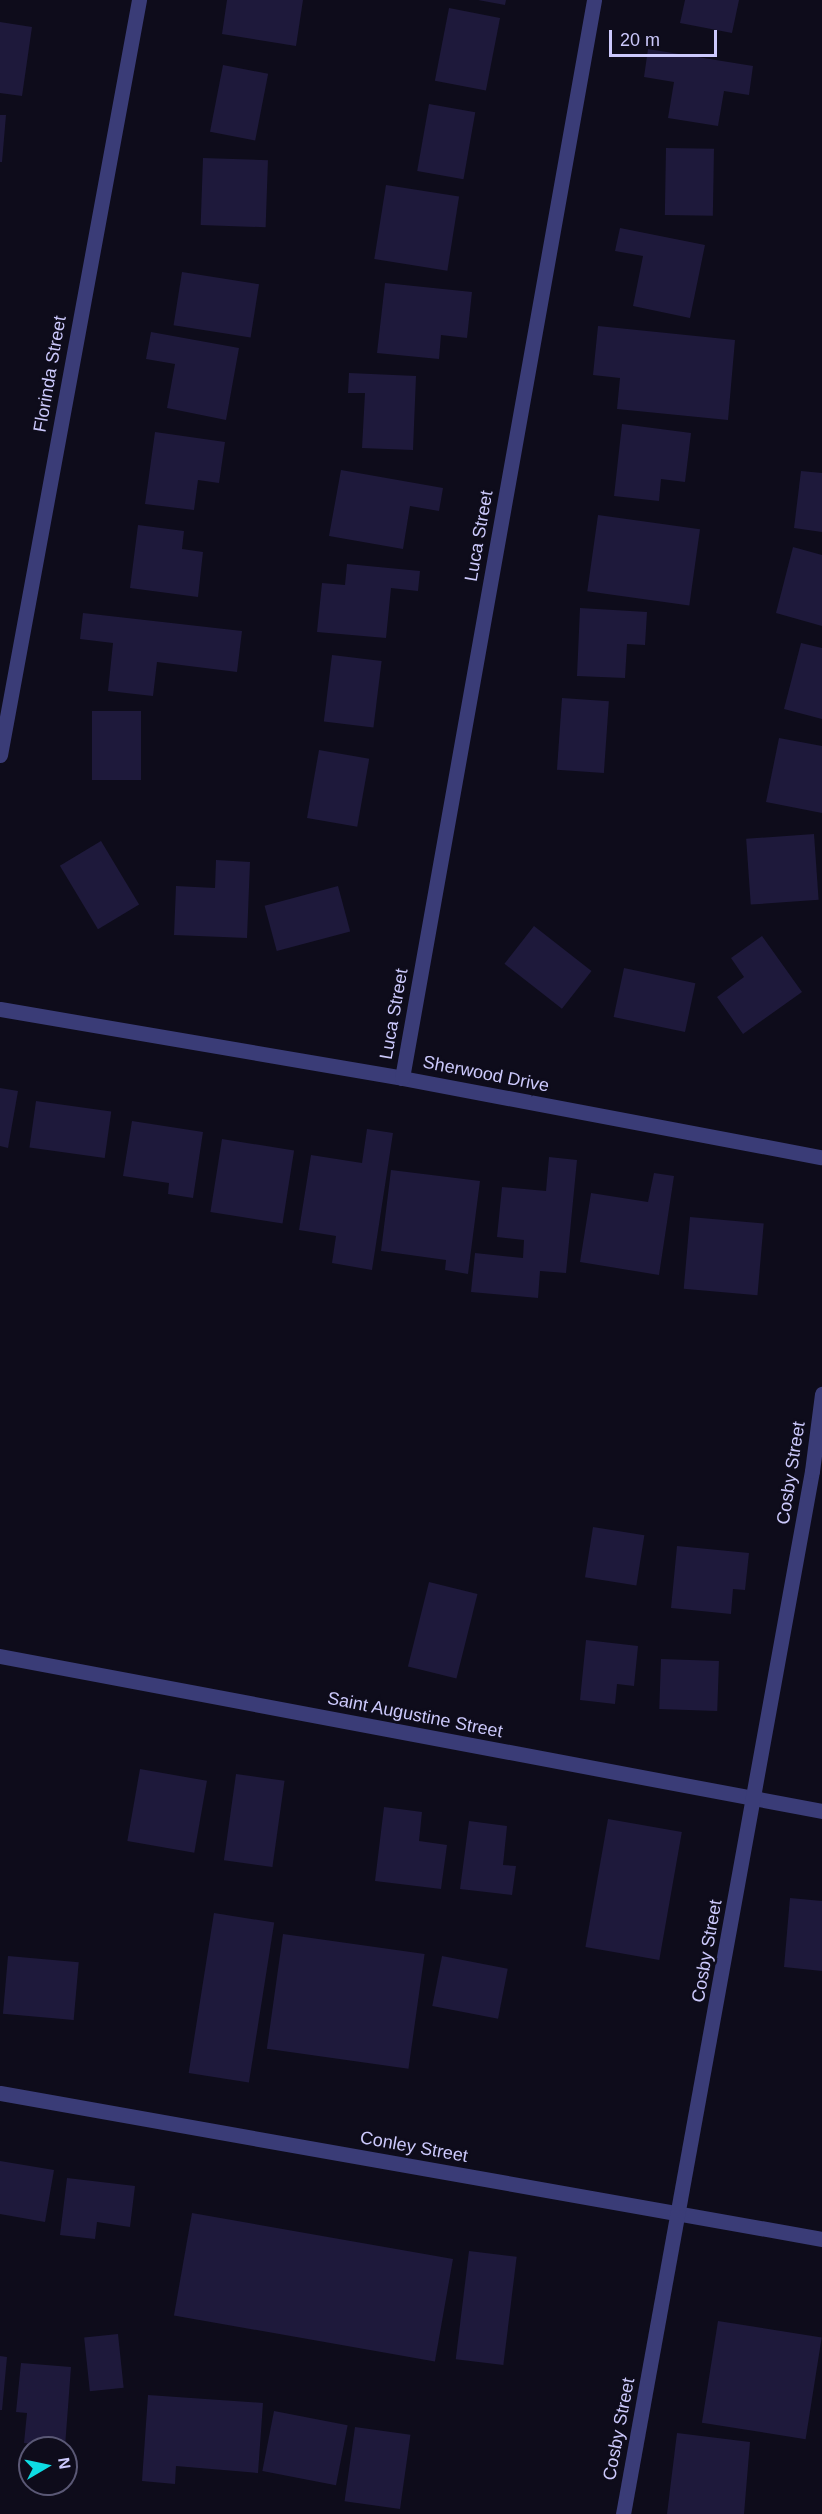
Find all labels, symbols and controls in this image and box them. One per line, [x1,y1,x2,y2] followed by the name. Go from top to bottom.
[612,18,720,56] scale bar
[620,30,660,50] text: 20 m
[29,314,71,434] street label: Florinda Street
[460,489,498,583] street label: Luca Street
[375,967,413,1061] street label: Luca Street
[421,1051,551,1097] street label: Sherwood Drive
[772,1420,810,1526] street label: Cosby Street
[325,1687,505,1743] street label: Saint Augustine Street
[687,1898,727,2004] street label: Cosby Street
[358,2127,470,2167] street label: Conley Street
[598,2376,640,2482] street label: Cosby Street
[18,2436,78,2496] north arrow
[55,2456,74,2470] text: N

